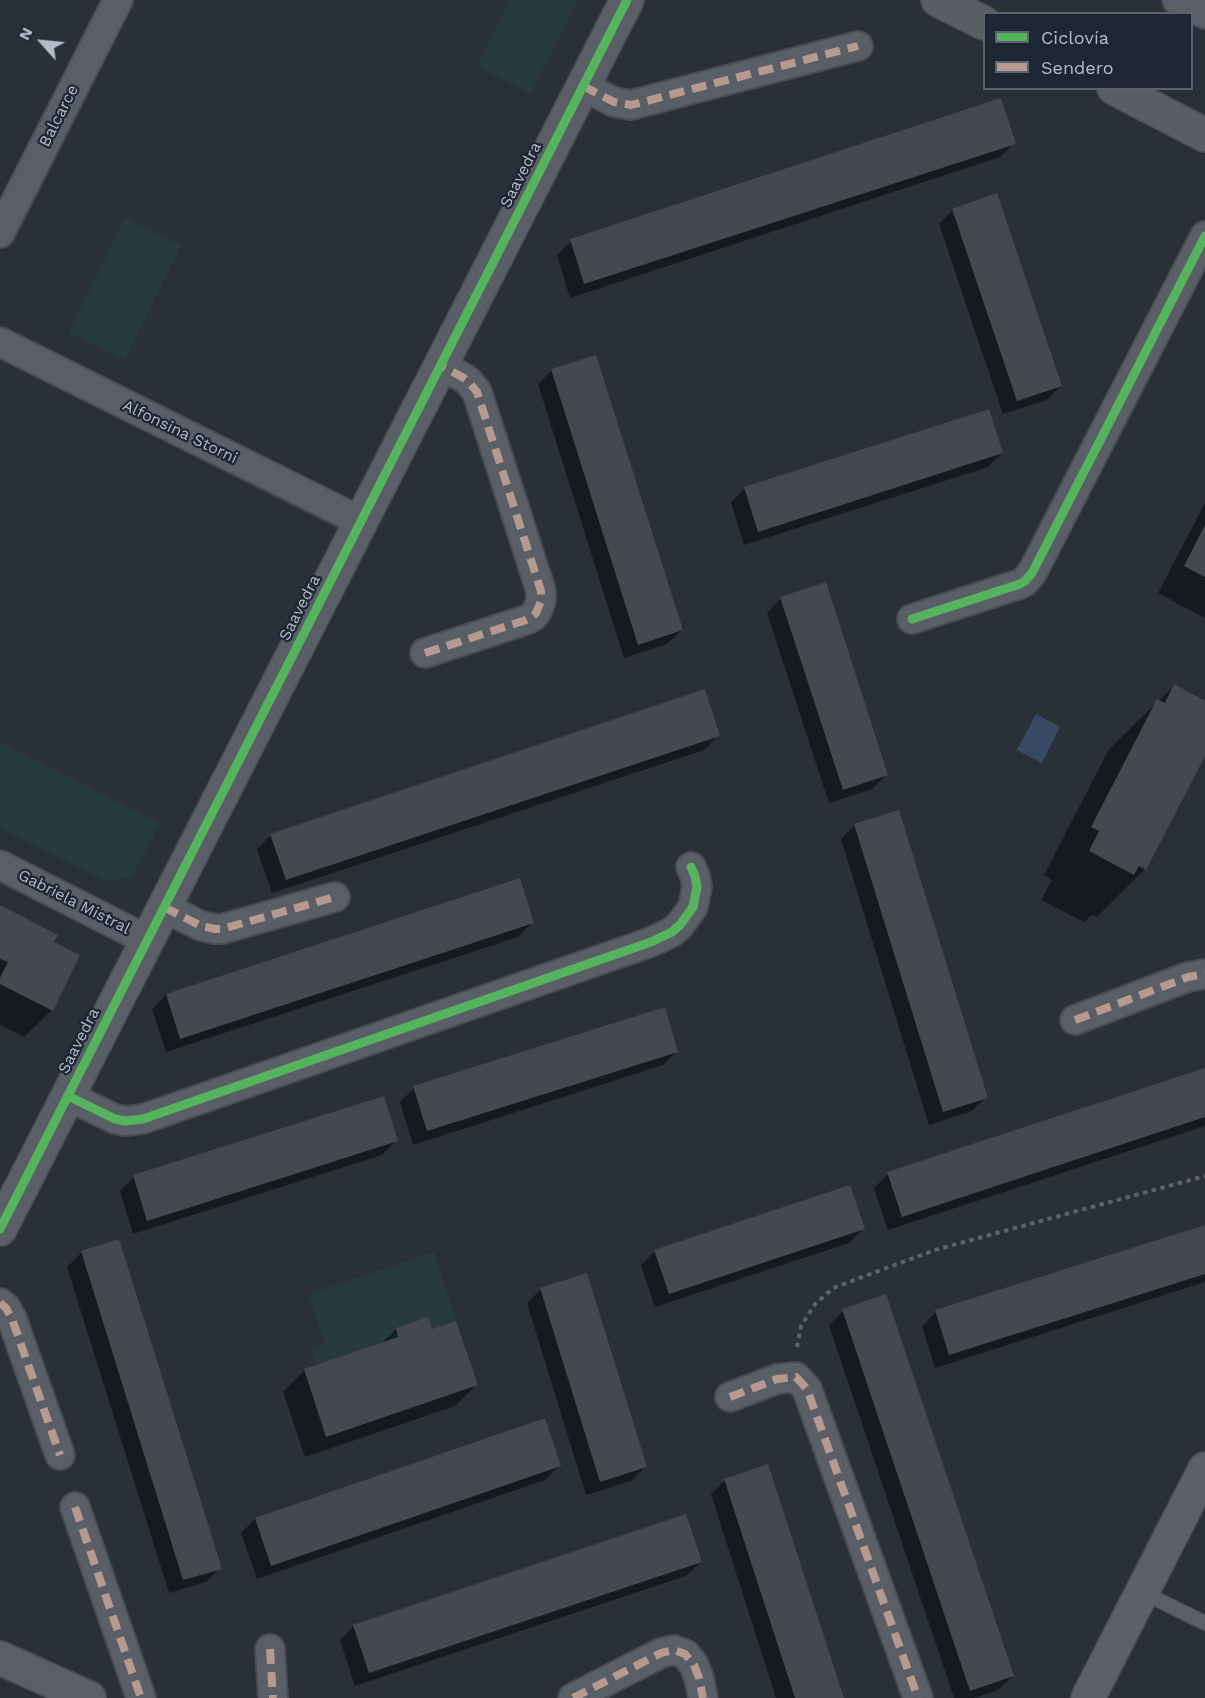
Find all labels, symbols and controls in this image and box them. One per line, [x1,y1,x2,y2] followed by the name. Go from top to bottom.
[12,12,72,72] north arrow
[983,12,1193,90] legend
[14,24,37,43] text: N
[1041,27,1109,48] text: Ciclovía
[1041,57,1114,78] text: Sendero
[35,82,83,150] street label: Balcarce
[496,139,546,211] street label: Saavedra
[119,396,241,468] street label: Alfonsina Storni
[275,572,325,644] street label: Saavedra
[15,865,133,939] street label: Gabriela Mistral
[54,1005,104,1077] street label: Saavedra

